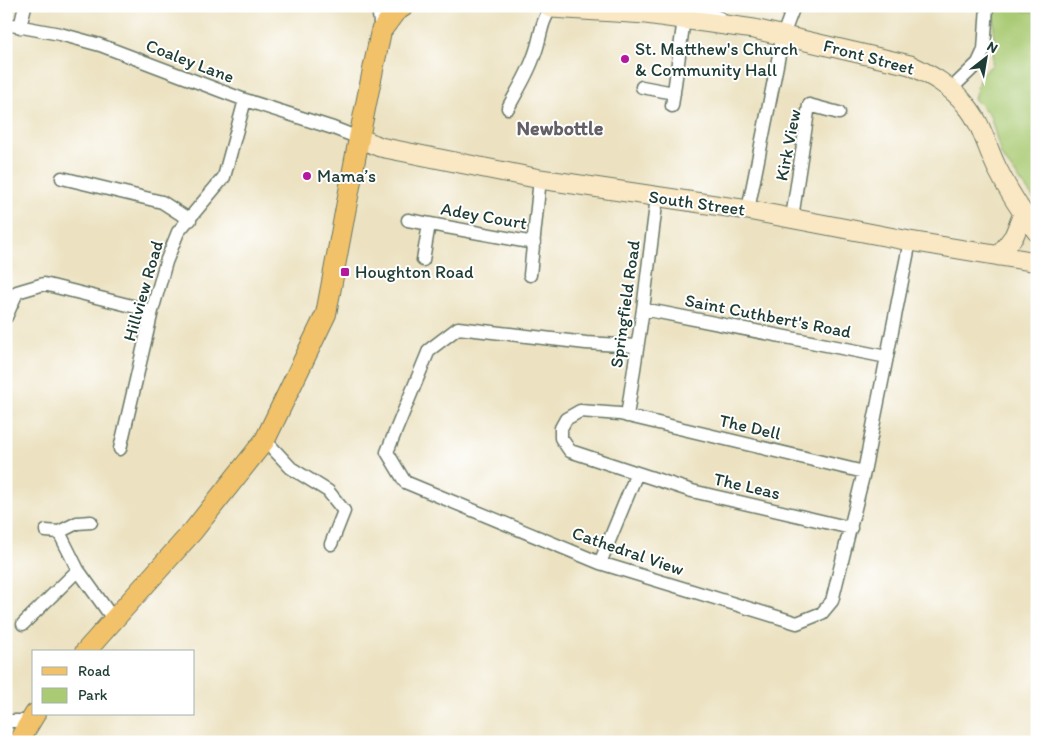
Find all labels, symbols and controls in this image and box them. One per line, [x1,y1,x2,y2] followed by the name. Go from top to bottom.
[960,32,1010,82] north arrow
[143,34,237,88] street label: Coaley Lane
[821,34,917,80] street label: Front Street
[635,38,798,81] place label: St. Matthew's Church & Community Hall
[984,38,1001,57] text: N
[619,53,631,65] marker: St. Matthew's Church & Community Hall
[770,107,806,183] street label: Kirk View
[517,116,604,140] district label: Newbottle
[317,165,376,187] place label: Mama’s
[301,170,313,182] marker: Mama’s
[647,185,747,221] street label: South Street
[439,198,529,234] street label: Adey Court
[118,238,168,344] street label: Hillview Road
[605,239,645,369] street label: Springfield Road
[355,261,474,283] place label: Houghton Road
[339,266,351,278] marker: Houghton Road
[683,289,853,343] street label: Saint Cuthbert's Road
[717,409,783,445] street label: The Dell
[712,468,782,504] street label: The Leas
[569,522,687,580] street label: Cathedral View
[32,650,195,716] legend
[78,662,111,680] text: Road
[78,686,108,704] text: Park

